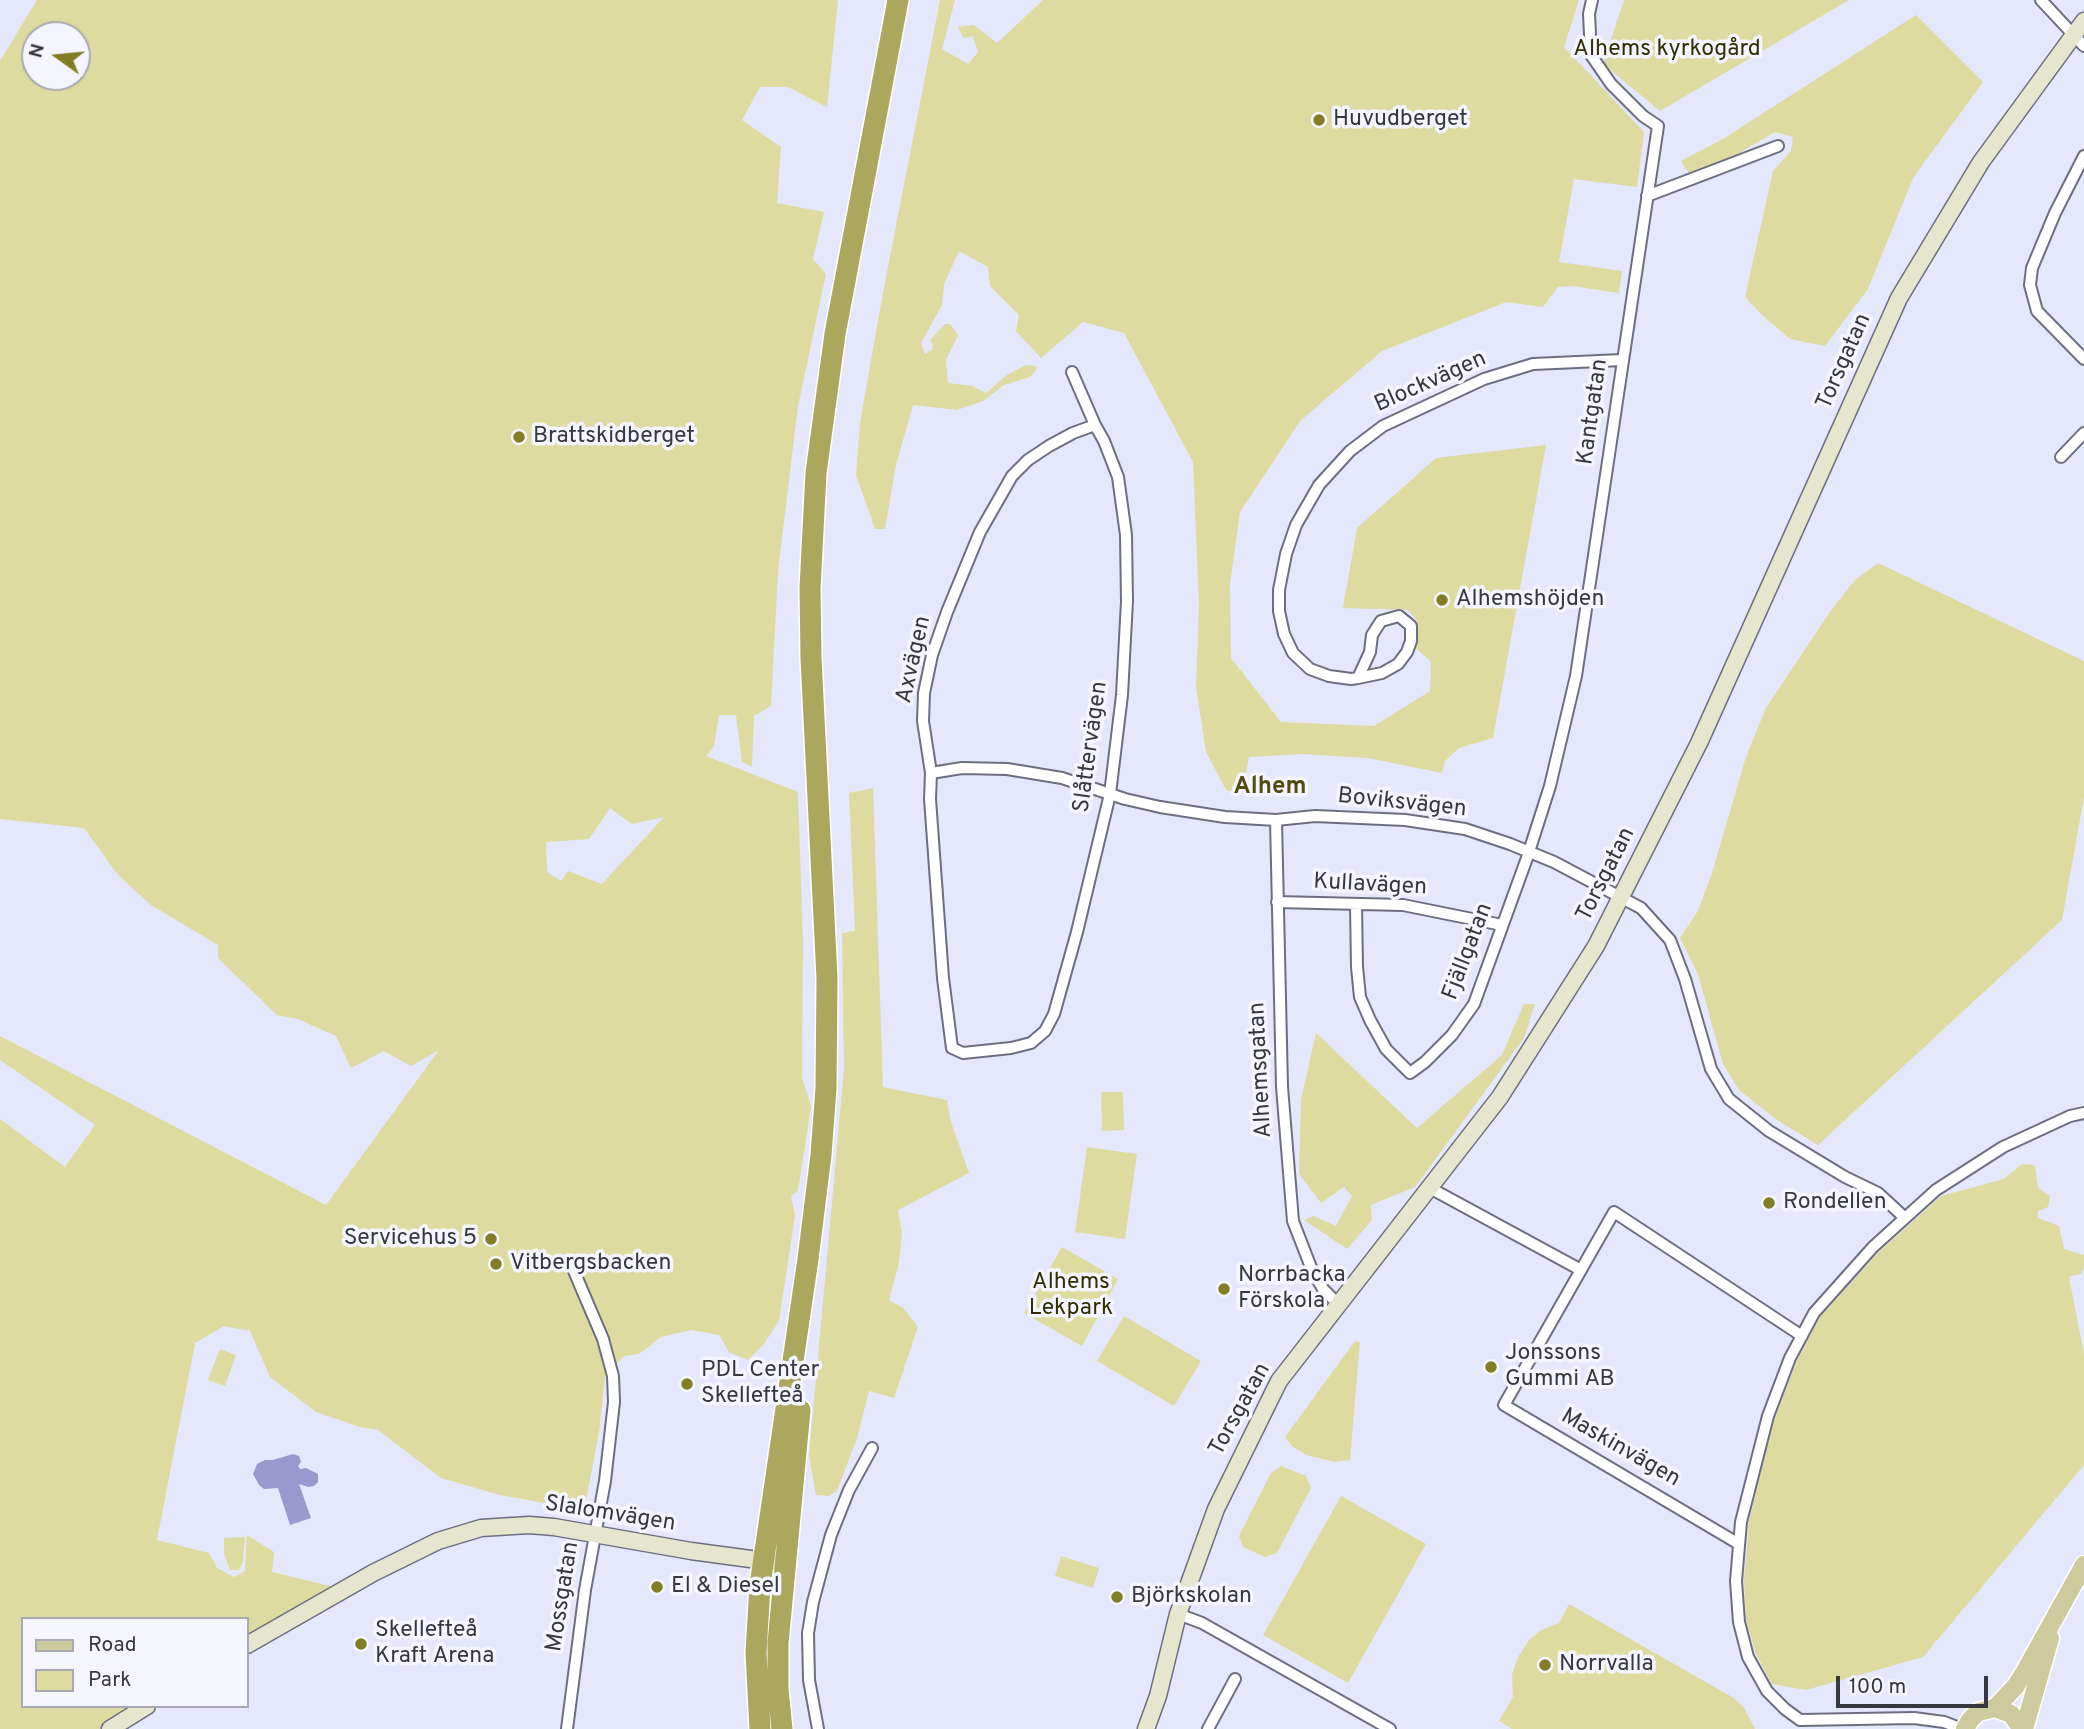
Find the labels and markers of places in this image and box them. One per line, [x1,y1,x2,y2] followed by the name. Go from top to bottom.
[1333,106,1468,134] place label: Huvudberget
[1311,112,1327,128] marker: Huvudberget
[533,423,695,451] place label: Brattskidberget
[511,429,527,445] marker: Brattskidberget
[1456,586,1604,614] place label: Alhemshöjden
[1434,592,1450,608] marker: Alhemshöjden
[1783,1189,1887,1217] place label: Rondellen
[1761,1195,1777,1211] marker: Rondellen
[344,1225,477,1253] place label: Servicehus 5
[483,1231,499,1247] marker: Servicehus 5
[510,1250,671,1278] place label: Vitbergsbacken
[488,1256,504,1272] marker: Vitbergsbacken
[1238,1262,1346,1316] place label: Norrbacka Förskola
[1216,1281,1232,1297] marker: Norrbacka Förskola
[1505,1340,1615,1394] place label: Jonssons Gummi AB
[701,1357,820,1411] place label: PDL Center Skellefteå
[1483,1359,1499,1375] marker: Jonssons Gummi AB
[679,1376,695,1392] marker: PDL Center Skellefteå
[671,1573,780,1601] place label: El & Diesel
[649,1579,665,1595] marker: El & Diesel
[1131,1583,1252,1611] place label: Björkskolan
[1109,1589,1125,1605] marker: Björkskolan
[375,1617,494,1671] place label: Skellefteå Kraft Arena
[353,1636,369,1652] marker: Skellefteå Kraft Arena
[1559,1651,1654,1679] place label: Norrvalla
[1537,1657,1553,1673] marker: Norrvalla

